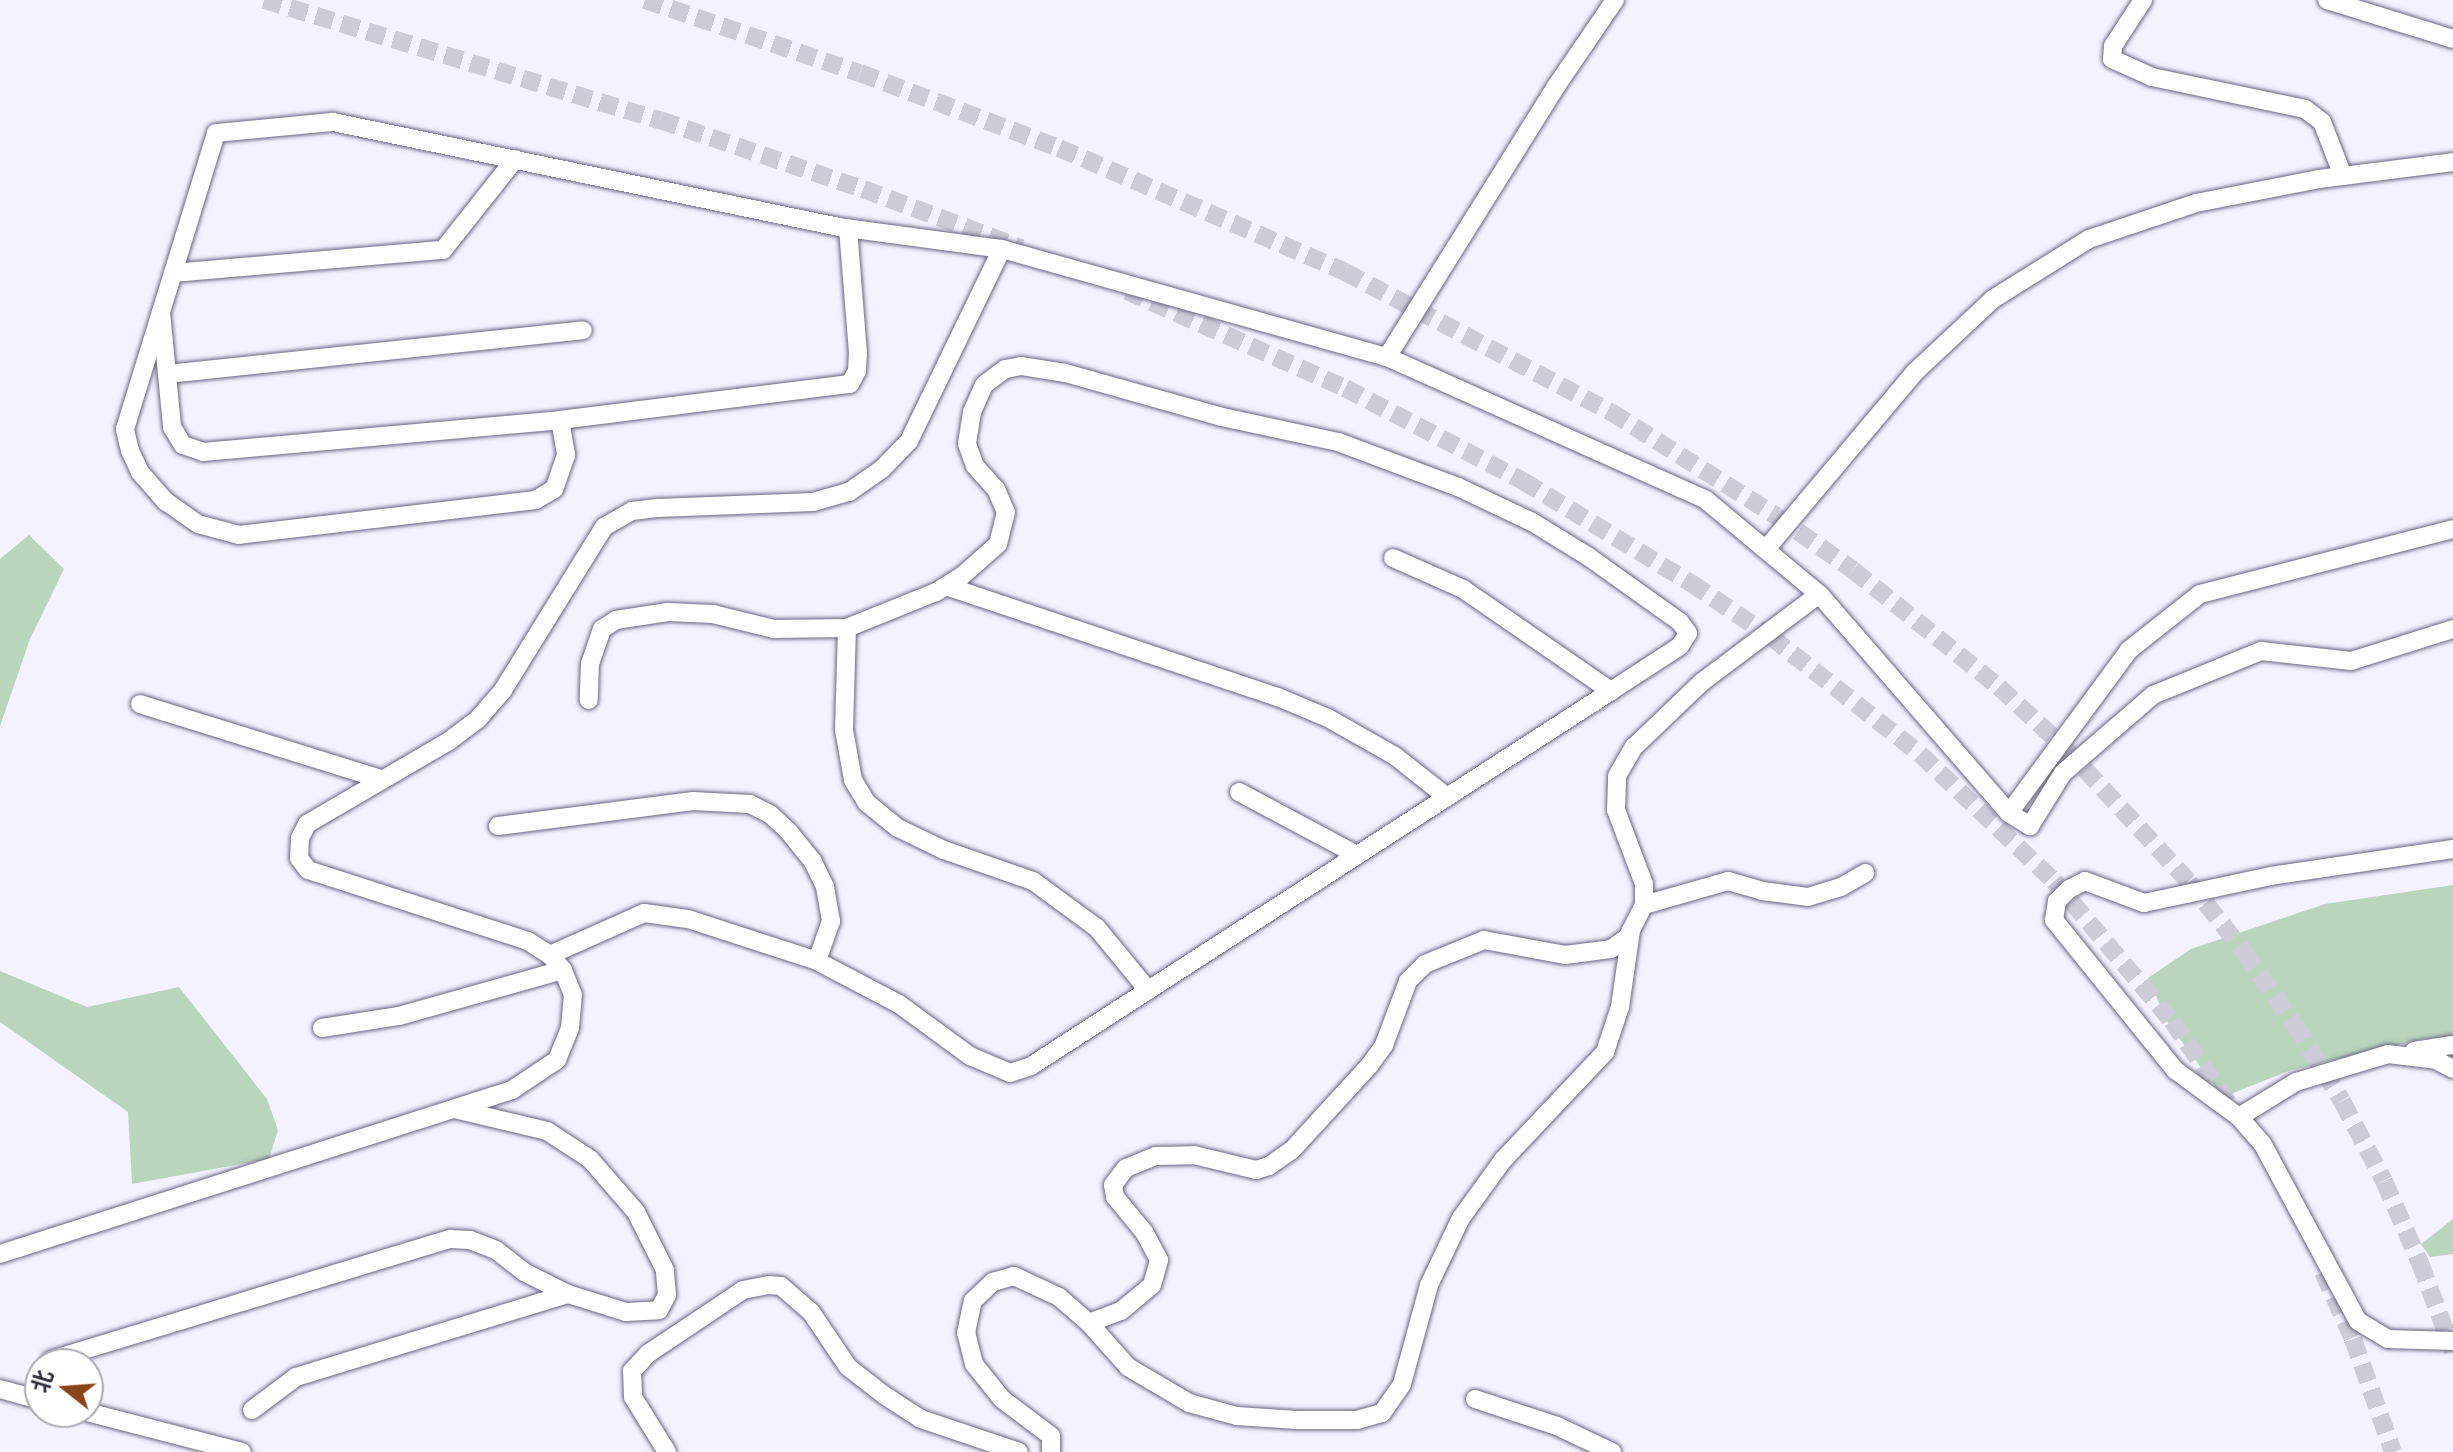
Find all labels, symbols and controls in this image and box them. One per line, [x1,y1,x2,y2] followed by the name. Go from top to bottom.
[24,1348,104,1428] north arrow
[26,1367,59,1396] text: 北

